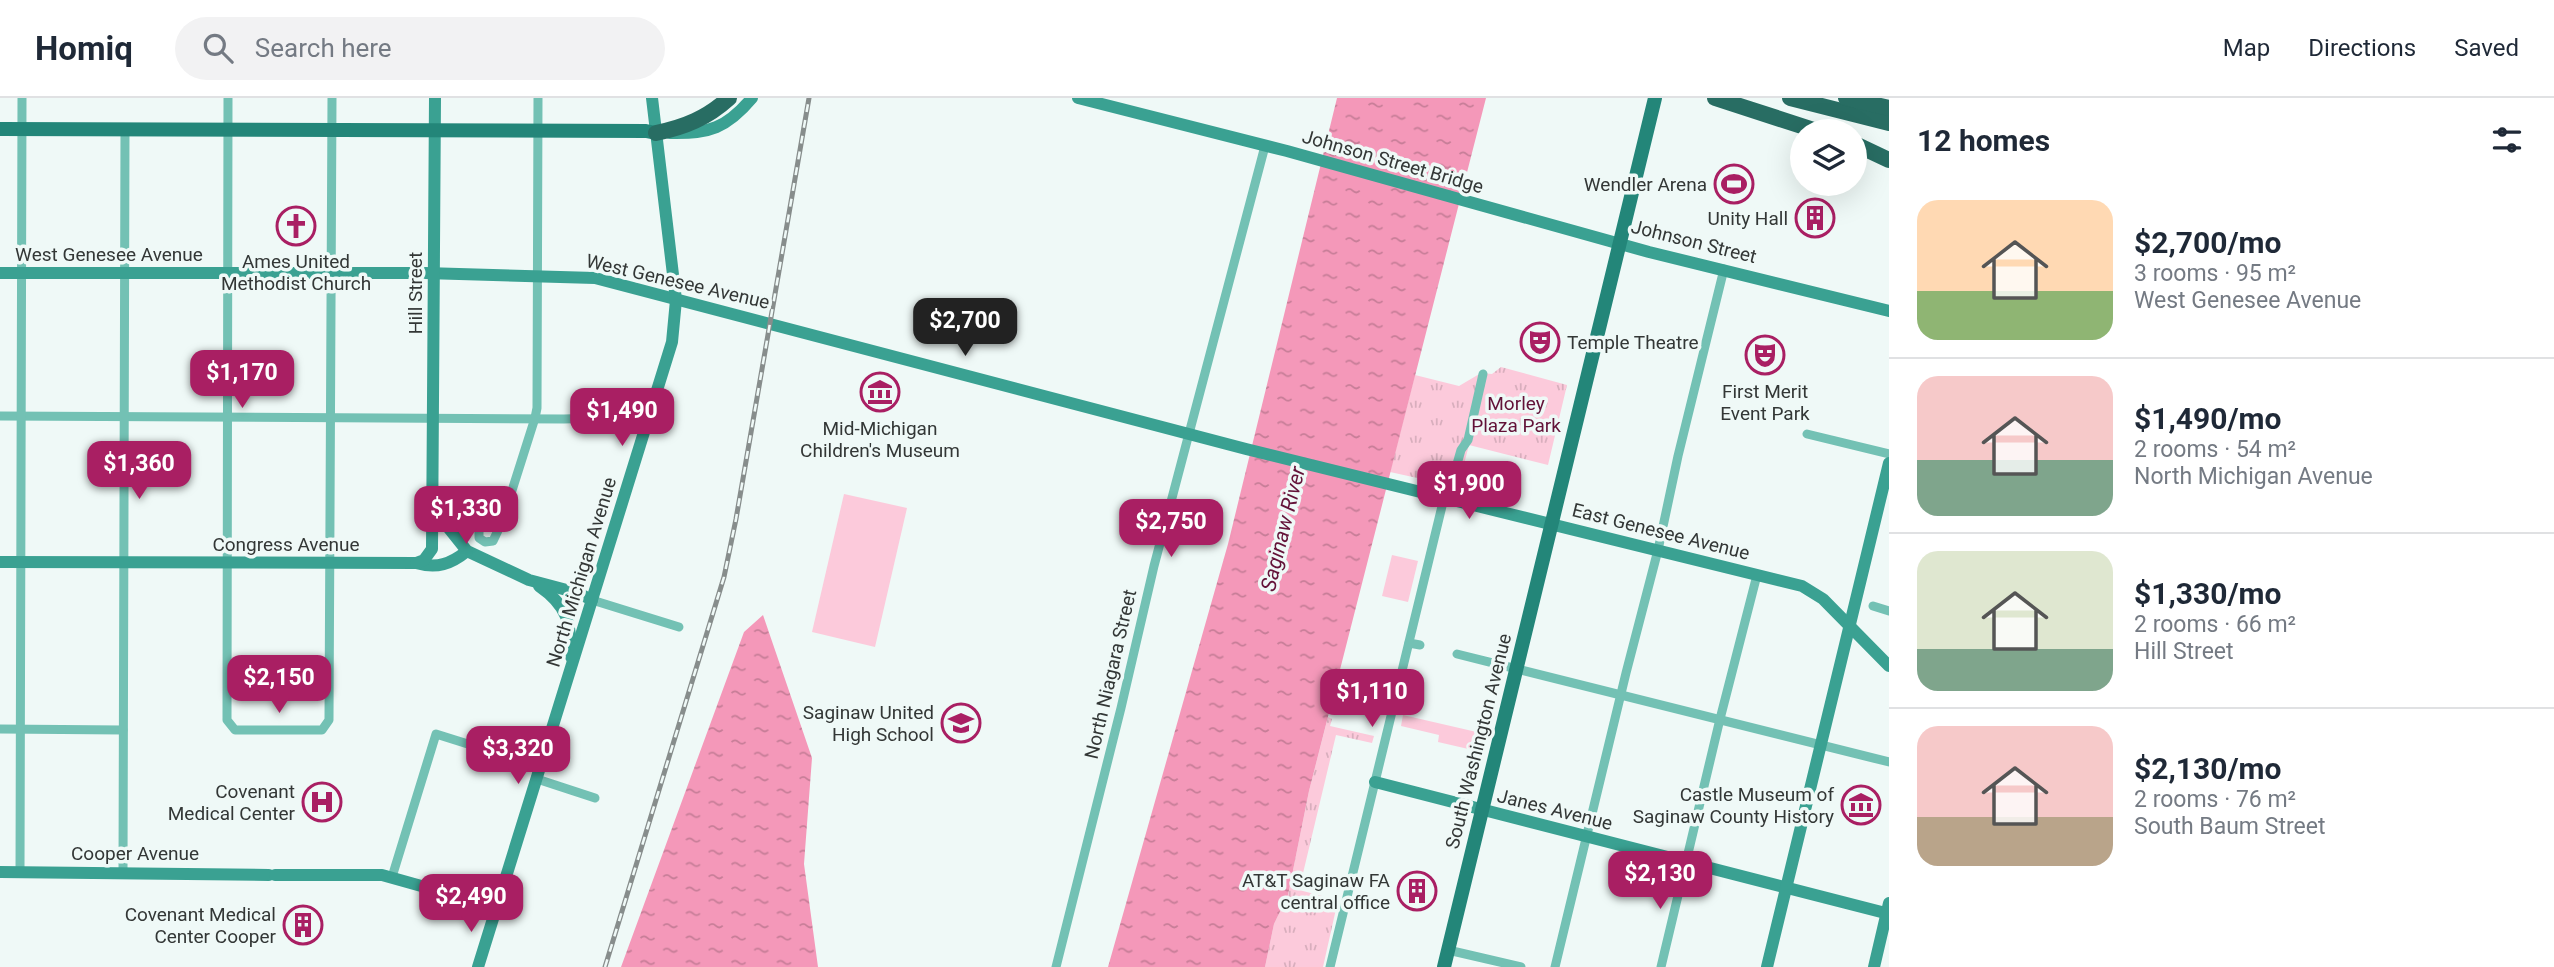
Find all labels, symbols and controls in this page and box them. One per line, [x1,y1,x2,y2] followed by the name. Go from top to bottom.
[175,17,665,80] search box
[35,29,133,68] text: Homiq
[199,29,237,67] icon: search
[255,33,392,63] text: Search here
[2223,34,2270,62] text: Map
[2308,34,2416,62] text: Directions
[2454,34,2519,62] text: Saved
[1790,119,1867,196] map controls
[1790,119,1867,196] button: layers
[2488,121,2526,159] icon: filters
[1917,123,2050,158] text: 12 homes
[1300,125,1486,198] street label: Johnson Street Bridge
[1713,163,1755,205] sports icon: Wendler Arena
[1584,173,1707,196] place label: Wendler Arena
[1794,197,1836,239] building icon: Unity Hall
[275,205,317,247] church icon: Ames United Methodist Church
[1708,207,1788,230] place label: Unity Hall
[1629,215,1759,268] street label: Johnson Street
[2134,225,2282,260] text: $2,700/mo
[1973,228,2057,312] icon: home
[15,243,203,266] street label: West Genesee Avenue
[584,249,772,314] street label: West Genesee Avenue
[221,250,371,295] place label: Ames United Methodist Church
[404,252,427,334] street label: Hill Street
[2134,260,2296,287] text: 3 rooms · 95 m²
[2134,287,2361,314] text: West Genesee Avenue
[908,299,1022,358] pin: $2,700
[929,307,1001,334] text: $2,700
[1519,321,1561,363] theatre icon: Temple Theatre
[1567,331,1699,354] place label: Temple Theatre
[1744,334,1786,376] theatre icon: First Merit Event Park
[185,350,299,410] pin: $1,170
[206,359,278,386] text: $1,170
[859,371,901,413] museum icon: Mid-Michigan Children's Museum
[1720,380,1810,425] place label: First Merit Event Park
[565,388,679,448] pin: $1,490
[1471,392,1561,437] park label: Morley Plaza Park
[586,397,658,424] text: $1,490
[2134,401,2282,436] text: $1,490/mo
[1973,404,2057,488] icon: home
[800,417,960,462] place label: Mid-Michigan Children's Museum
[2134,436,2296,463] text: 2 rooms · 54 m²
[82,442,196,501] pin: $1,360
[103,450,175,477] text: $1,360
[1412,462,1526,521] pin: $1,900
[1256,463,1310,594] water label: Saginaw River
[2134,463,2373,490] text: North Michigan Avenue
[1433,470,1505,497] text: $1,900
[542,474,621,670] street label: North Michigan Avenue
[409,486,523,546] pin: $1,330
[430,495,502,522] text: $1,330
[1570,498,1752,565] street label: East Genesee Avenue
[1114,500,1228,559] pin: $2,750
[1135,508,1207,535] text: $2,750
[212,533,360,556] street label: Congress Avenue
[2134,576,2282,611] text: $1,330/mo
[1973,579,2057,663] icon: home
[1080,587,1141,761] street label: North Niagara Street
[2134,611,2296,638] text: 2 rooms · 66 m²
[1441,631,1516,851] street label: South Washington Avenue
[2134,638,2234,665] text: Hill Street
[222,656,336,715] pin: $2,150
[243,664,315,691] text: $2,150
[1315,670,1429,729] pin: $1,110
[1336,678,1408,705] text: $1,110
[803,701,934,746] place label: Saginaw United High School
[940,702,982,744] school or university icon: Saginaw United High School
[461,726,575,786] pin: $3,320
[482,735,554,762] text: $3,320
[2134,751,2282,786] text: $2,130/mo
[1973,754,2057,838] icon: home
[168,780,296,825] place label: Covenant Medical Center
[301,781,343,823] hospital icon: Covenant Medical Center
[1633,783,1834,828] place label: Castle Museum of Saginaw County History
[1495,784,1615,835] street label: Janes Avenue
[1840,784,1882,826] museum icon: Castle Museum of Saginaw County History
[2134,786,2296,813] text: 2 rooms · 76 m²
[2134,813,2325,840] text: South Baum Street
[71,842,199,865] street label: Cooper Avenue
[1603,852,1717,911] pin: $2,130
[1624,860,1696,887] text: $2,130
[1242,869,1391,914] place label: AT&T Saginaw FA central office
[1396,870,1438,912] building icon: AT&T Saginaw FA central office
[414,874,528,934] pin: $2,490
[435,883,507,910] text: $2,490
[125,903,277,948] place label: Covenant Medical Center Cooper
[282,904,324,946] building icon: Covenant Medical Center Cooper

